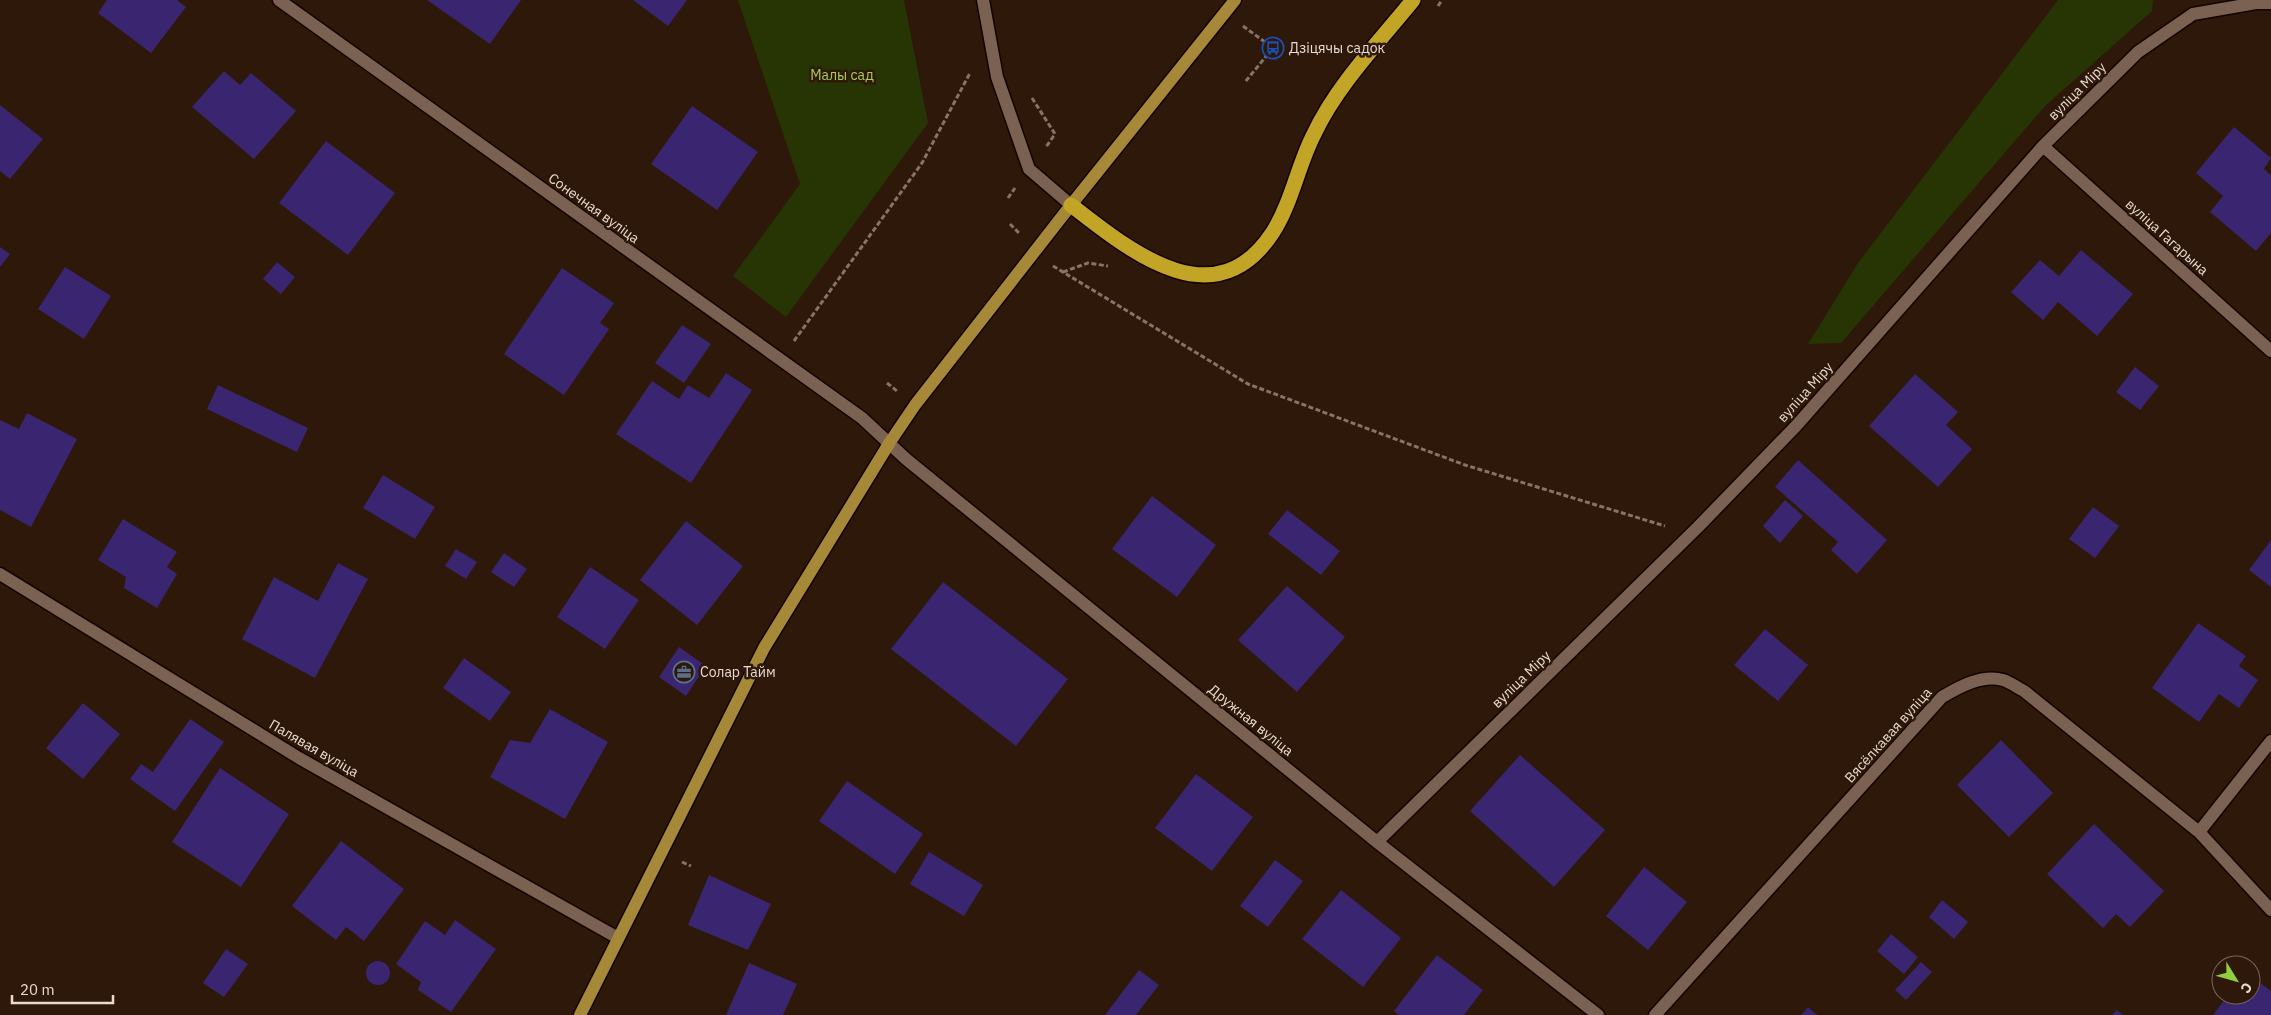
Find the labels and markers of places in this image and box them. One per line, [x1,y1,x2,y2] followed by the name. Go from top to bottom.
[1261,36,1285,60] bus stop icon: Дзіцячы садок
[1289,39,1386,57] place label: Дзіцячы садок
[672,660,696,684] office icon: Солар Тайм
[700,663,776,681] place label: Солар Тайм

